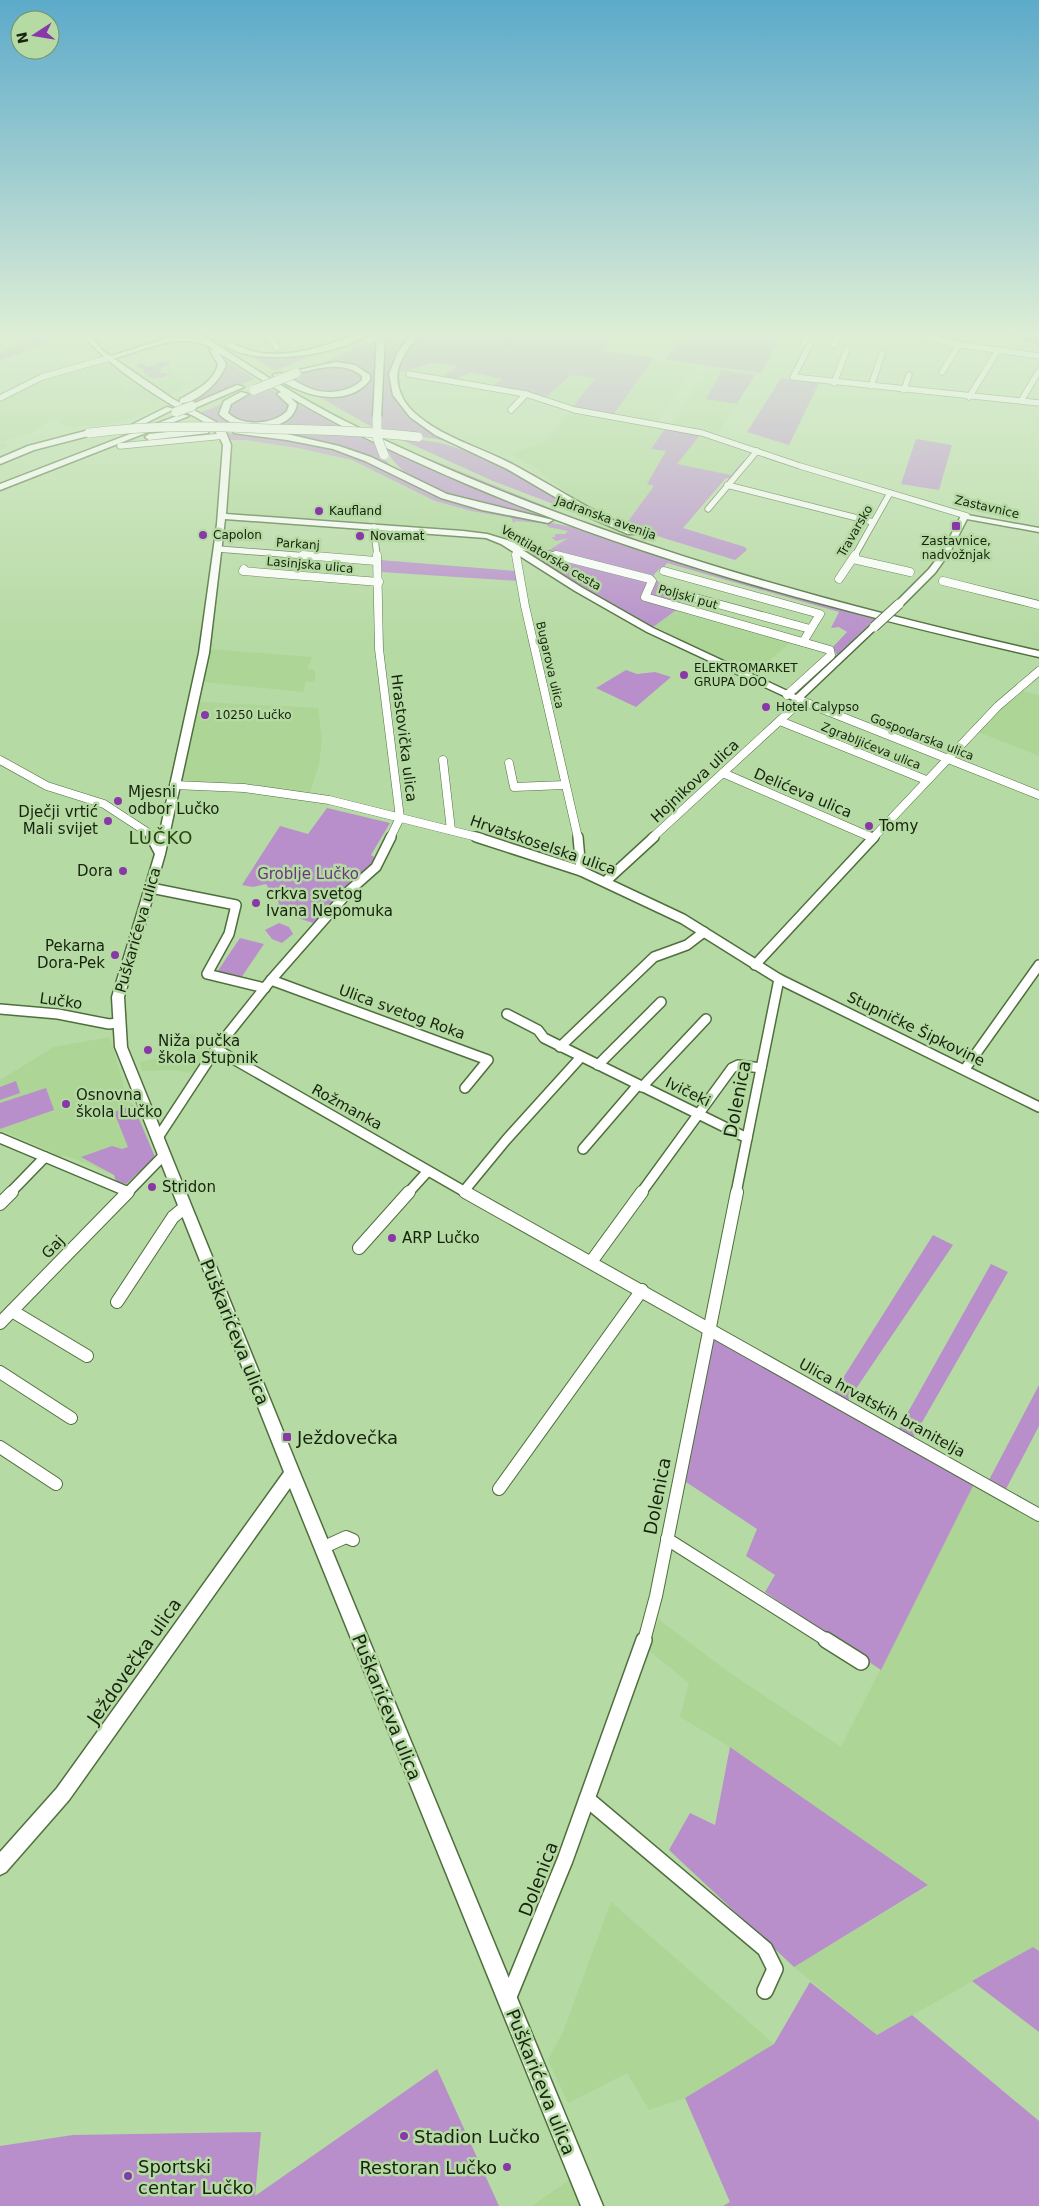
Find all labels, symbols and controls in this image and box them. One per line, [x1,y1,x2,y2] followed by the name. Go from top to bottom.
[10,10,60,60] north arrow
[13,30,31,45] text: N
[553,493,658,543] street label: Jadranska avenija
[953,493,1021,521] street label: Zastavnice
[834,503,875,560] street label: Travarsko
[329,504,382,518] place label: Kaufland
[313,505,325,517] marker: Kaufland
[950,520,962,532] marker: Zastavnice, nadvožnjak
[498,523,604,593] street label: Ventilatorska cesta
[213,528,262,542] place label: Capolon
[197,529,209,541] marker: Capolon
[370,529,425,543] place label: Novamat
[354,530,366,542] marker: Novamat
[921,534,991,562] place label: Zastavnice, nadvožnjak
[276,535,320,553] street label: Parkanj
[266,554,354,576] street label: Lasinjska ulica
[657,582,720,612] street label: Poljski put
[533,620,567,710] street label: Bugarova ulica
[694,661,798,689] place label: ELEKTROMARKET GRUPA DOO
[678,669,690,681] marker: ELEKTROMARKET GRUPA DOO
[387,673,421,803] street label: Hrastovička ulica
[776,700,859,714] place label: Hotel Calypso
[760,701,772,713] marker: Hotel Calypso
[215,708,292,722] place label: 10250 Lučko
[199,709,211,721] marker: 10250 Lučko
[868,711,976,763] street label: Gospodarska ulica
[819,720,923,772] street label: Zgrabljićeva ulica
[647,736,743,826] street label: Hojnikova ulica
[751,764,855,822] street label: Delićeva ulica
[128,783,220,818] place label: Mjesni odbor Lučko
[112,795,124,807] marker: Mjesni odbor Lučko
[18,803,98,838] place label: Dječji vrtić Mali svijet
[468,812,618,878] street label: Hrvatskoselska ulica
[102,815,114,827] marker: Dječji vrtić Mali svijet
[878,817,918,835] place label: Tomy
[863,820,875,832] marker: Tomy
[129,827,193,848] district label: LUČKO
[77,862,113,880] place label: Dora
[111,865,165,995] street label: Puškarićeva ulica
[117,865,129,877] marker: Dora
[257,865,359,883] park label: Groblje Lučko
[266,885,393,920] place label: crkva svetog Ivana Nepomuka
[250,897,262,909] marker: crkva svetog Ivana Nepomuka
[37,937,105,972] place label: Pekarna Dora-Pek
[109,949,121,961] marker: Pekarna Dora-Pek
[336,981,468,1043] street label: Ulica svetog Roka
[844,987,988,1070] street label: Stupničke Šipkovine
[38,989,84,1013] street label: Lučko
[158,1032,258,1067] place label: Niža pučka škola Stupnik
[142,1044,154,1056] marker: Niža pučka škola Stupnik
[719,1059,755,1139] street label: Dolenica
[663,1073,713,1111] street label: Ivičeki
[309,1080,385,1134] street label: Rožmanka
[76,1086,162,1121] place label: Osnovna škola Lučko
[60,1098,72,1110] marker: Osnovna škola Lučko
[162,1178,216,1196] place label: Stridon
[146,1181,158,1193] marker: Stridon
[402,1229,480,1247] place label: ARP Lučko
[38,1232,68,1262] street label: Gaj
[386,1232,398,1244] marker: ARP Lučko
[196,1256,274,1408] street label: Puškarićeva ulica
[796,1355,968,1461] street label: Ulica hrvatskih branitelja
[296,1427,398,1448] place label: Ježdovečka
[281,1431,293,1443] marker: Ježdovečka
[639,1456,675,1536] street label: Dolenica
[82,1594,185,1729] street label: Ježdovečka ulica
[348,1631,426,1783] street label: Puškarićeva ulica
[514,1839,562,1919] street label: Dolenica
[502,2006,580,2158] street label: Puškarićeva ulica
[414,2126,540,2147] place label: Stadion Lučko
[398,2130,410,2142] marker: Stadion Lučko
[138,2156,253,2198] place label: Sportski centar Lučko
[359,2157,497,2178] place label: Restoran Lučko
[501,2161,513,2173] marker: Restoran Lučko
[122,2170,134,2182] marker: Sportski centar Lučko

